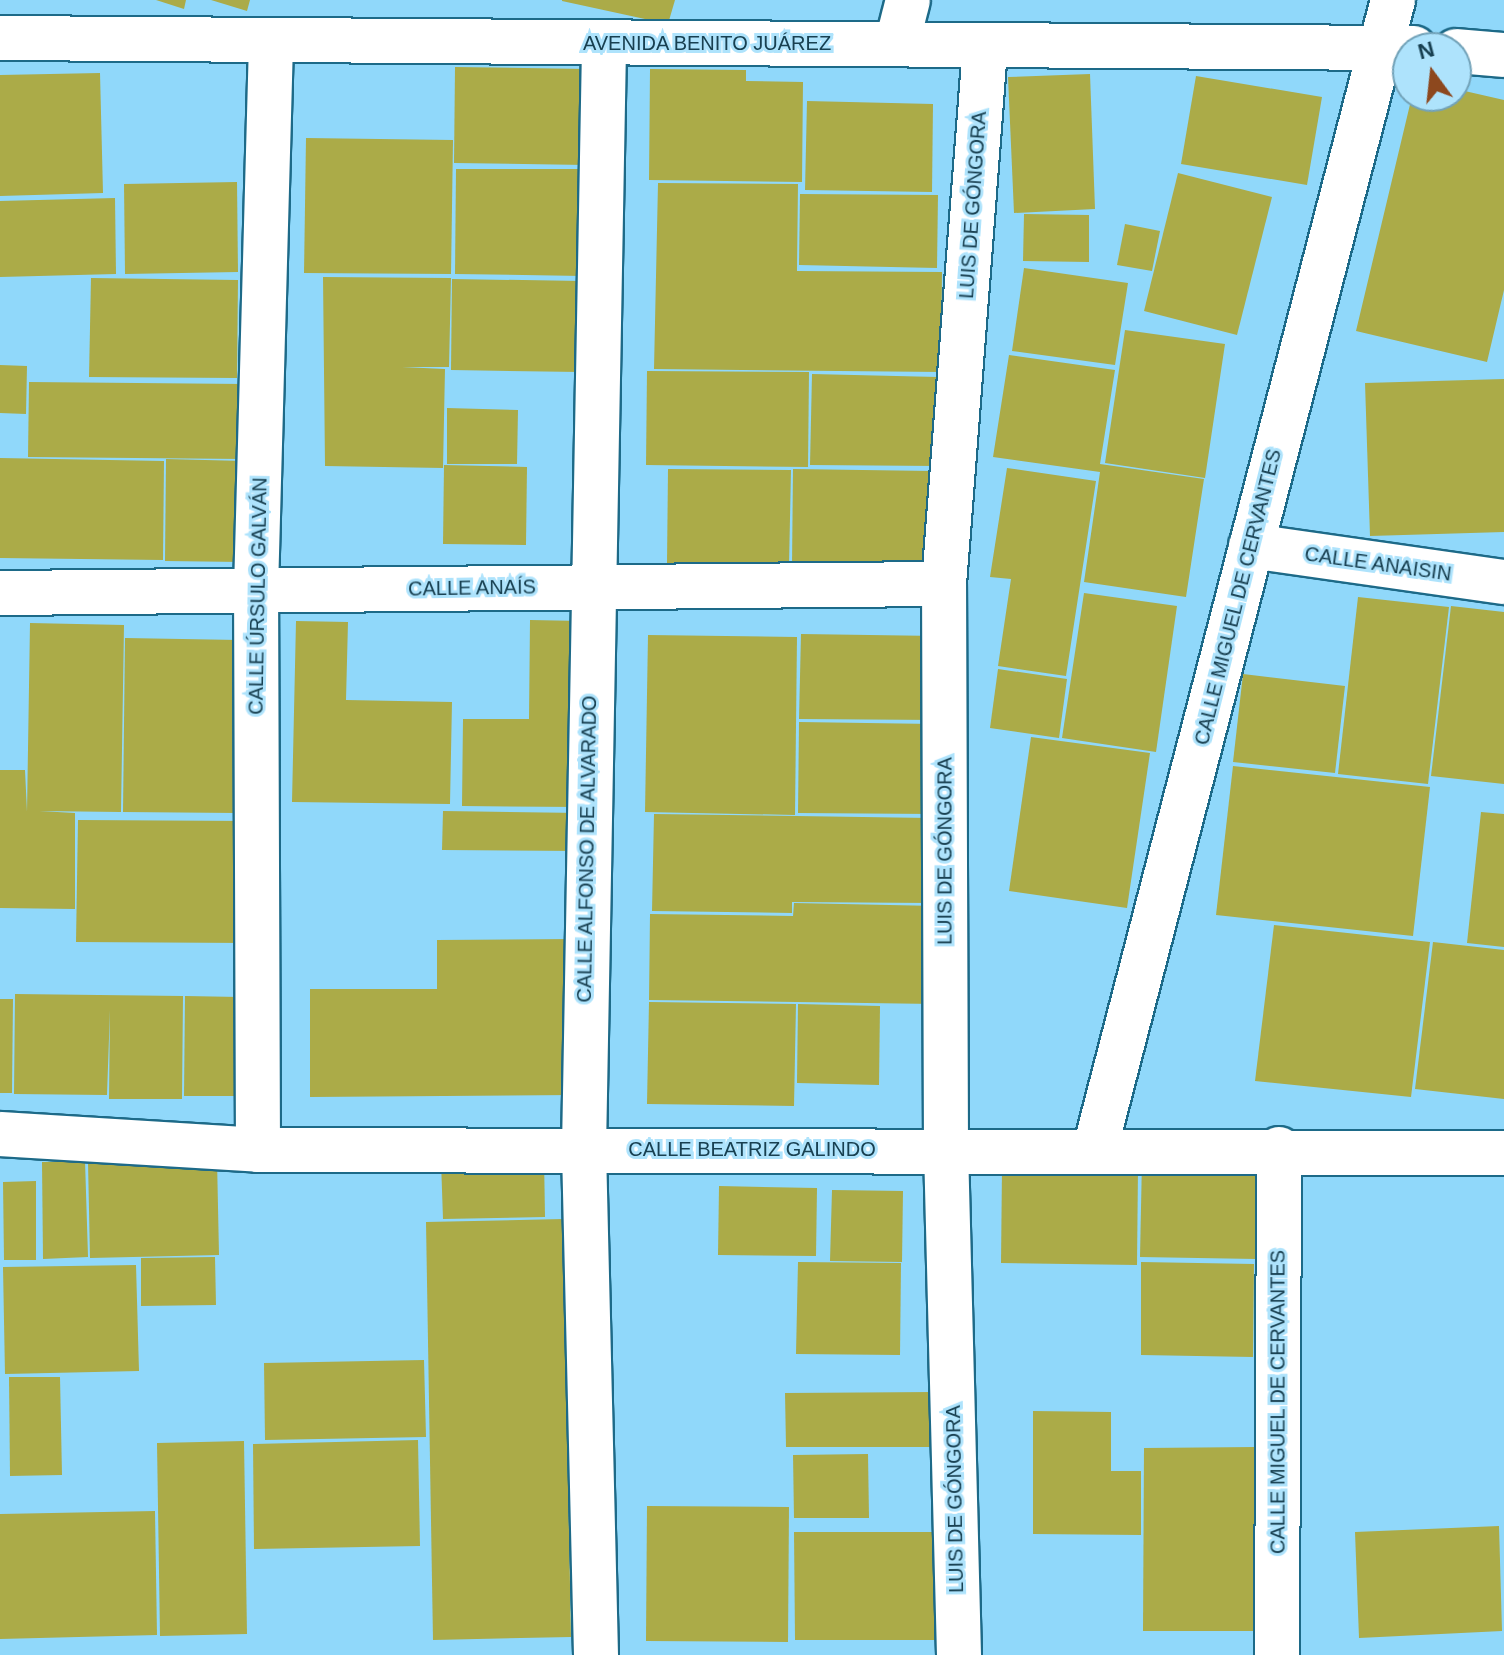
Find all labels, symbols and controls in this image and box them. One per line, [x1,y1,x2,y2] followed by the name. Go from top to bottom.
[582,31,832,55] street label: AVENIDA BENITO JUÁREZ
[1392,32,1472,112] north arrow
[1415,36,1437,64] text: N
[954,110,992,300] street label: LUIS DE GÓNGORA
[1189,446,1287,748] street label: CALLE MIGUEL DE CERVANTES
[244,477,272,715] street label: CALLE ÚRSULO GALVÁN
[1303,542,1453,586] street label: CALLE ANAISIN
[407,575,537,601] street label: CALLE ANAÍS
[572,694,602,1004] street label: CALLE ALFONSO DE ALVARADO
[933,757,957,945] street label: LUIS DE GÓNGORA
[628,1137,876,1161] street label: CALLE BEATRIZ GALINDO
[1266,1250,1290,1554] street label: CALLE MIGUEL DE CERVANTES
[941,1405,969,1593] street label: LUIS DE GÓNGORA

